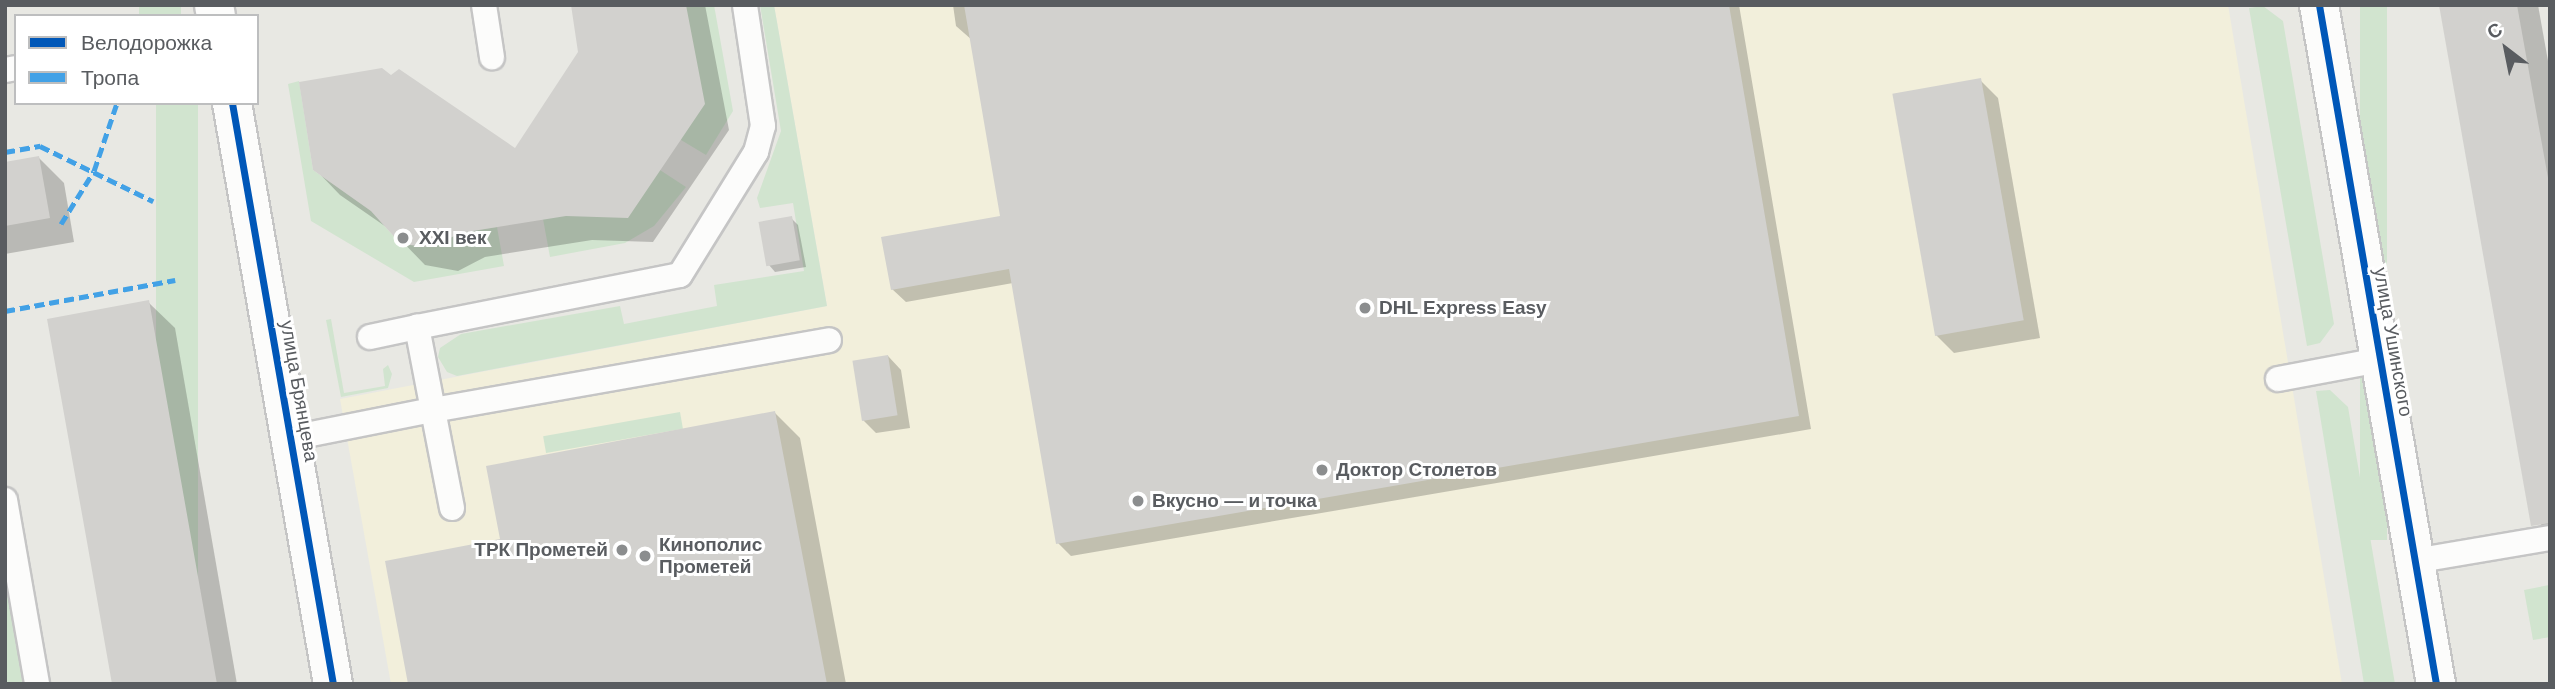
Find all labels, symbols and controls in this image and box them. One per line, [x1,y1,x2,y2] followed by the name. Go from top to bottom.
[14,14,259,105] legend
[2471,14,2541,84] north arrow
[2483,18,2506,43] text: С
[81,31,212,54] text: Велодорожка
[81,66,139,89] text: Тропа
[419,227,486,249] place label: XXI век
[393,228,413,248] marker: XXI век
[2369,266,2417,418] street label: улица Ушинского
[1379,297,1547,319] place label: DHL Express Easy
[1357,300,1373,316] marker: DHL Express Easy
[275,319,323,463] street label: улица Брянцева
[1336,459,1497,481] place label: Доктор Столетов
[1314,462,1330,478] marker: Доктор Столетов
[1152,490,1317,512] place label: Вкусно — и точка
[1130,493,1146,509] marker: Вкусно — и точка
[659,534,762,578] place label: Кинополис Прометей
[474,539,608,561] place label: ТРК Прометей
[614,542,630,558] marker: ТРК Прометей
[637,548,653,564] marker: Кинополис Прометей

